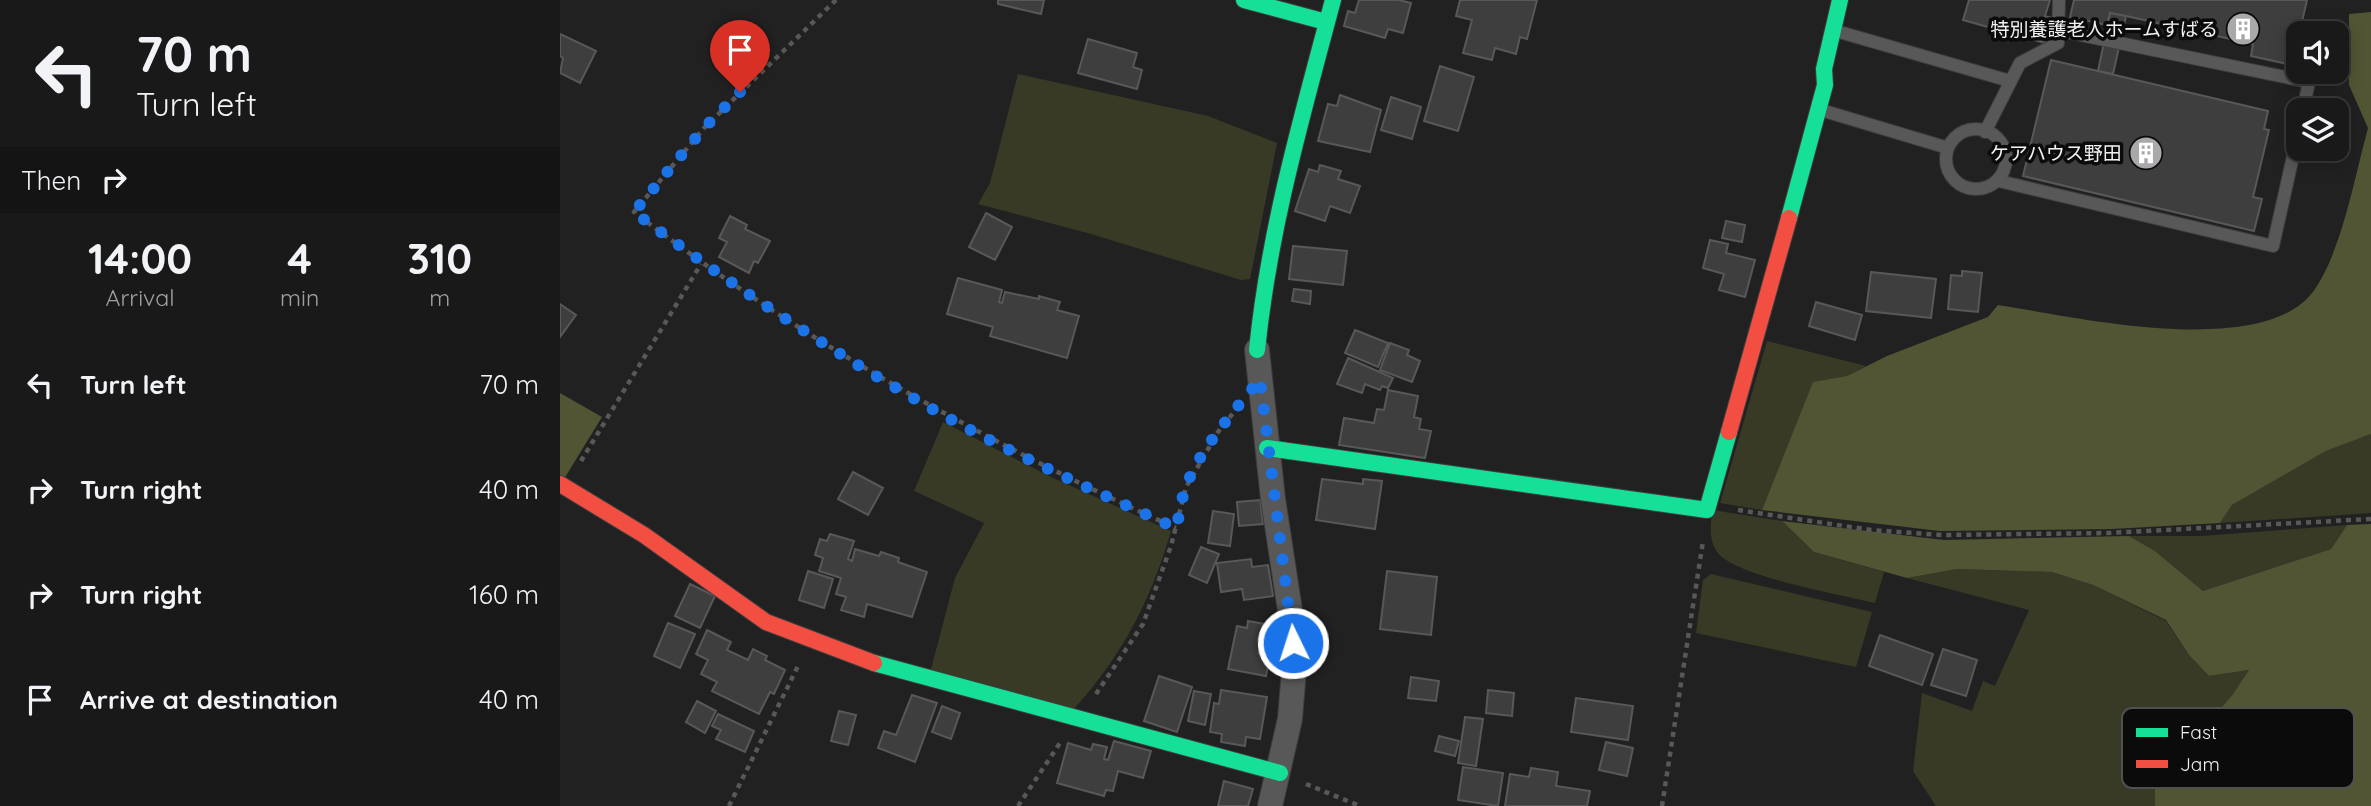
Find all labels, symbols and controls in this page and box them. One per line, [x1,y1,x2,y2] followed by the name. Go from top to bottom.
[2224,10,2262,48] building icon: 特別養護老人ホームすばる
[1991,17,2218,41] place label: 特別養護老人ホームすばる
[710,20,770,92] pin
[2286,21,2349,161] map controls
[2286,21,2349,84] button: sound
[136,23,252,84] text: 70 m
[21,28,112,119] icon: left
[721,31,759,69] icon: arrive
[136,84,257,124] text: Turn left
[2286,98,2349,161] button: layers
[2127,134,2165,172] building icon: ケアハウス野田
[1990,141,2122,165] place label: ケアハウス野田
[95,161,133,199] icon: right
[21,164,81,197] text: Then
[88,232,192,285] text: 14:00
[287,232,312,285] text: 4
[407,232,472,285] text: 310
[106,283,174,312] text: Arrival
[280,283,319,312] text: min
[429,283,450,312] text: m
[21,366,59,404] icon: left
[80,368,187,401] text: Turn left
[479,368,539,401] text: 70 m
[21,471,59,509] icon: right
[80,473,202,506] text: Turn right
[479,473,539,506] text: 40 m
[21,576,59,614] icon: right
[80,578,202,611] text: Turn right
[469,578,539,611] text: 160 m
[1256,606,1330,680] position arrow
[21,681,59,719] icon: arrive
[80,683,338,716] text: Arrive at destination
[479,683,539,716] text: 40 m
[2122,708,2354,788] legend
[2180,720,2217,744] text: Fast
[2180,752,2220,776] text: Jam

